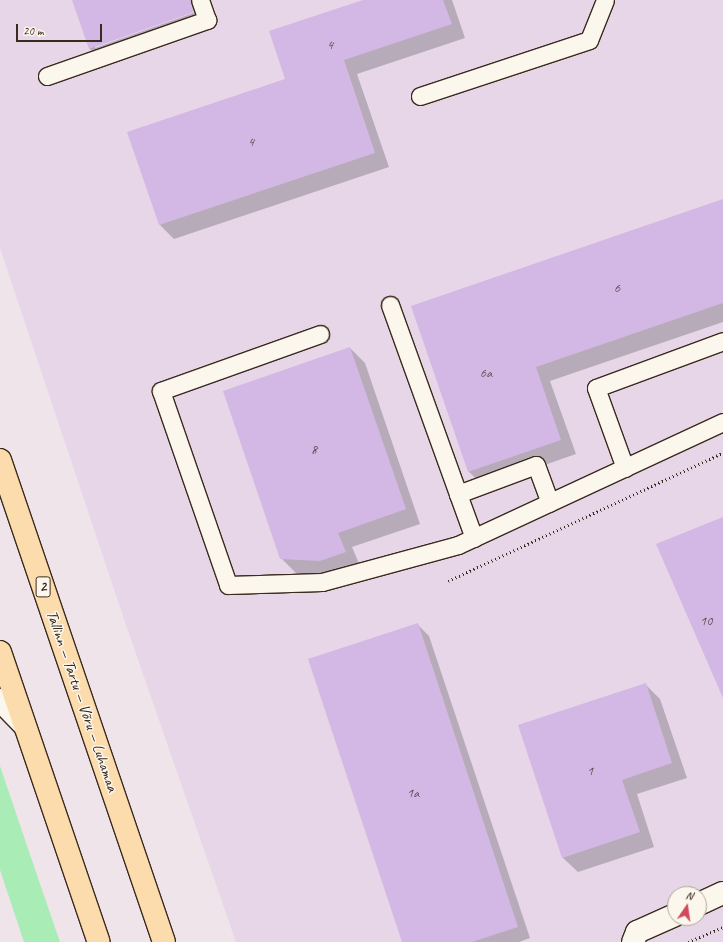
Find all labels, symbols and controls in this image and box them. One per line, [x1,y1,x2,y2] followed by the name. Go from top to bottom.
[18,16,104,42] scale bar
[23,23,43,39] text: 20 m
[327,37,333,53] house number: 4
[248,134,254,150] house number: 4
[614,280,620,296] house number: 6
[480,365,492,381] house number: 6a
[311,442,317,458] house number: 8
[35,574,51,600] road number: 2
[42,608,122,794] street label: Tallinn — Tartu — Võru — Luhamaa
[700,613,712,629] house number: 10
[587,763,593,779] house number: 1
[407,785,419,801] house number: 1a
[667,886,707,926] north arrow
[685,888,694,903] text: N

